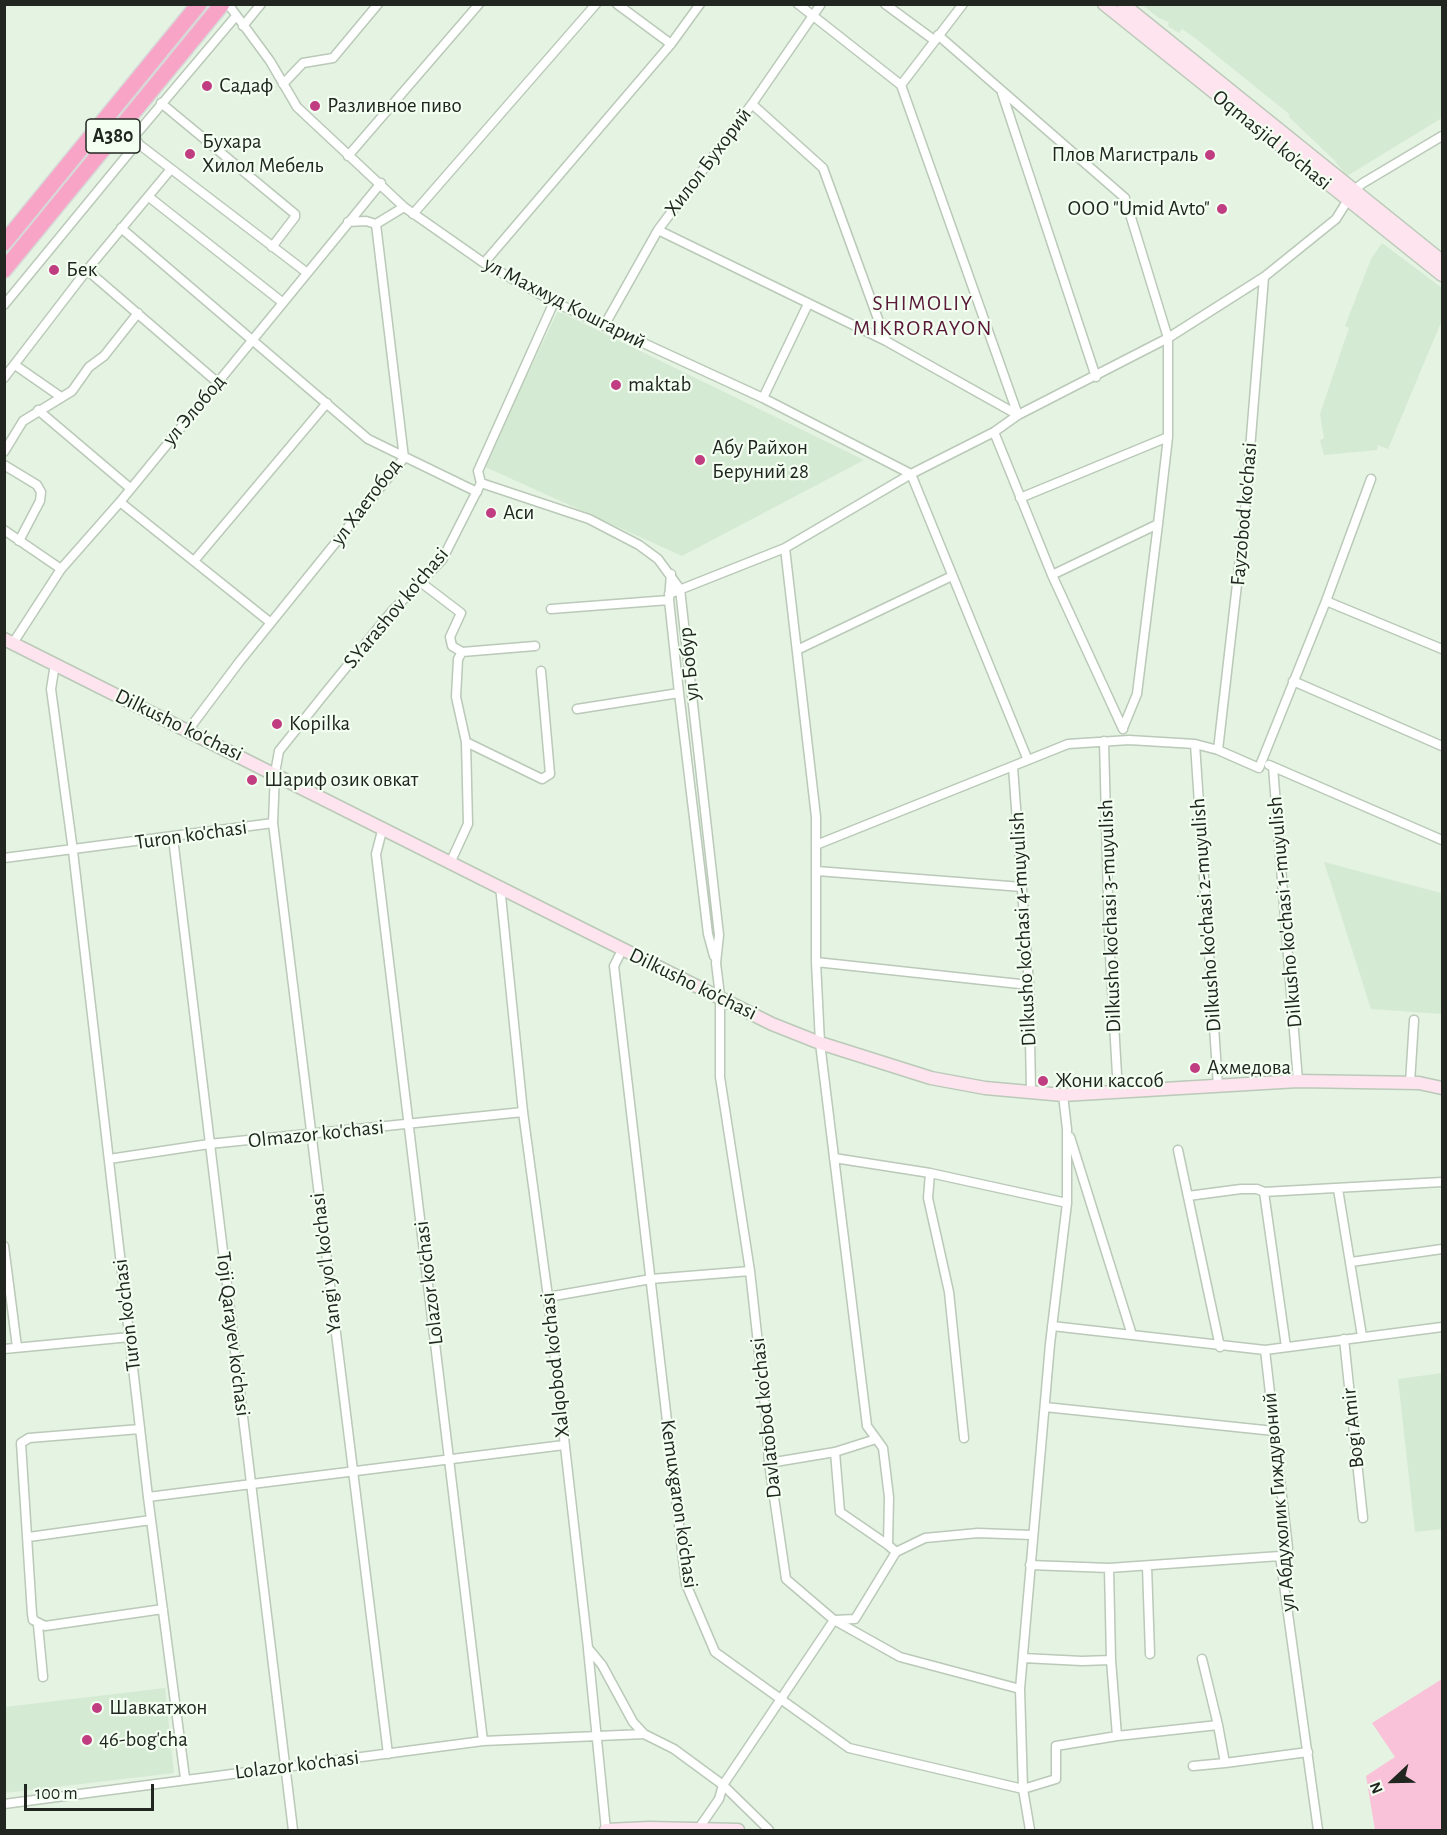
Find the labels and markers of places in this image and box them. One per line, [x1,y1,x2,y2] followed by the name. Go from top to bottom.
[219,73,273,99] place label: Садаф
[200,79,214,93] marker: Садаф
[327,93,462,119] place label: Разливное пиво
[308,99,322,113] marker: Разливное пиво
[202,129,324,179] place label: Бухара Хилол Мебель
[1052,142,1198,168] place label: Плов Магистраль
[183,147,197,161] marker: Бухара Хилол Мебель
[1203,148,1217,162] marker: Плов Магистраль
[1067,196,1210,222] place label: ООО "Umid Avto"
[1215,202,1229,216] marker: ООО "Umid Avto"
[66,257,97,283] place label: Бек
[47,263,61,277] marker: Бек
[628,372,691,398] place label: maktab
[609,378,623,392] marker: maktab
[712,435,809,485] place label: Абу Райхон Беруний 28
[693,453,707,467] marker: Абу Райхон Беруний 28
[503,500,534,526] place label: Аси
[484,506,498,520] marker: Аси
[289,711,350,737] place label: Kopilka
[270,717,284,731] marker: Kopilka
[264,767,418,793] place label: Шариф озик овкат
[245,773,259,787] marker: Шариф озик овкат
[1207,1055,1291,1081] place label: Ахмедова
[1188,1061,1202,1075] marker: Ахмедова
[1055,1068,1164,1094] place label: Жони кассоб
[1036,1074,1050,1088] marker: Жони кассоб
[109,1695,208,1721] place label: Шавкатжон
[90,1701,104,1715] marker: Шавкатжон
[99,1727,188,1753] place label: 46-bog'cha
[80,1733,94,1747] marker: 46-bog'cha

